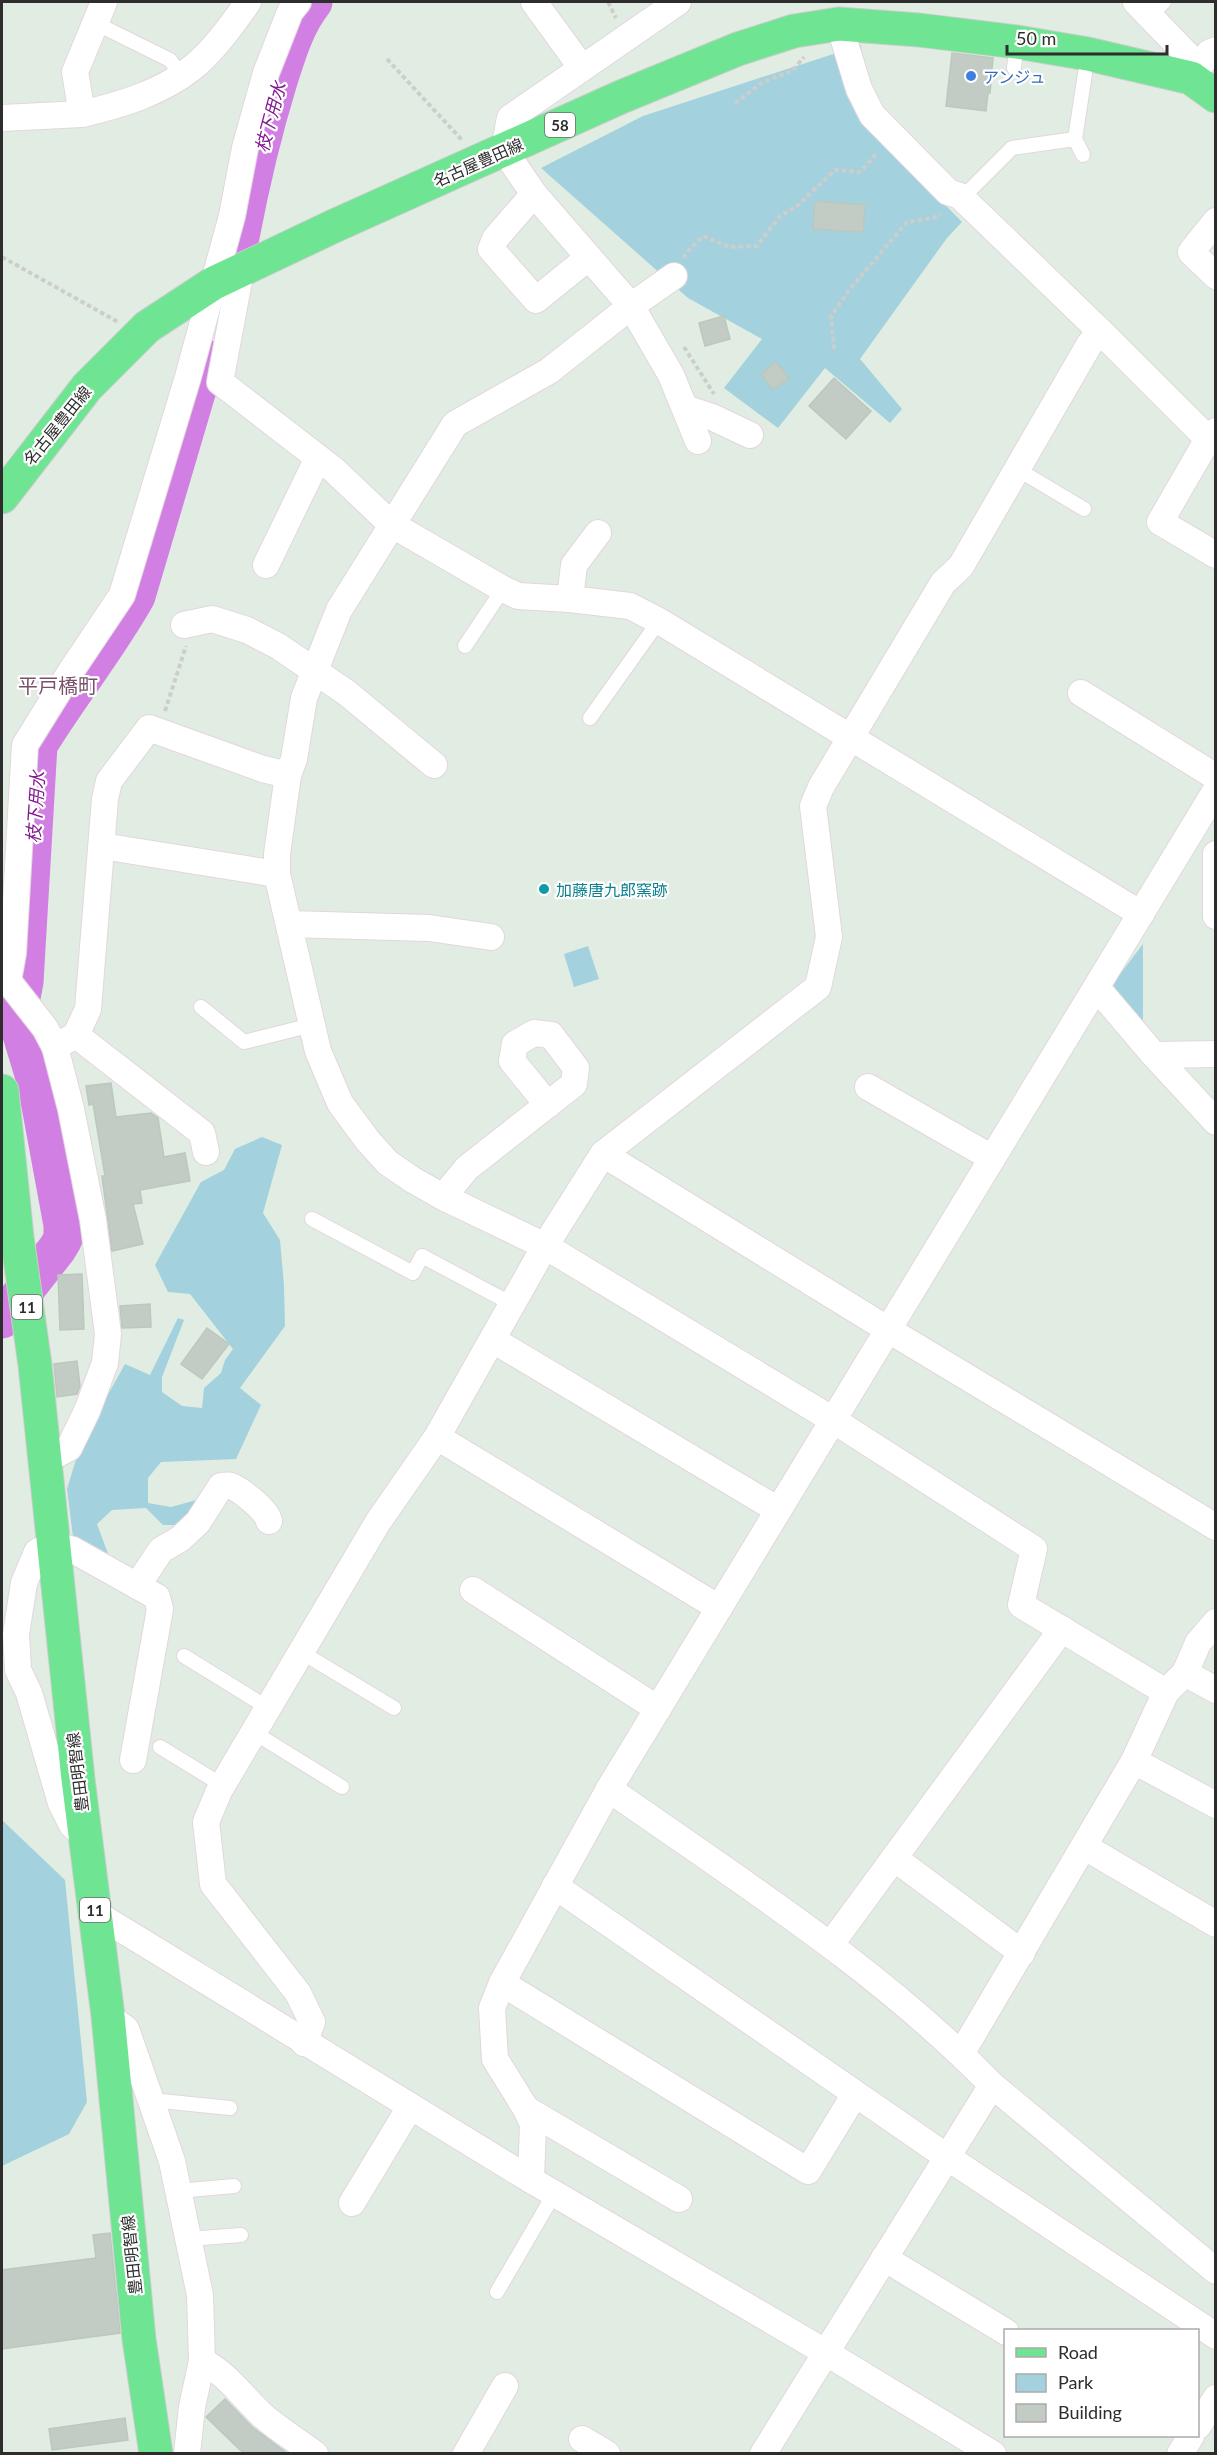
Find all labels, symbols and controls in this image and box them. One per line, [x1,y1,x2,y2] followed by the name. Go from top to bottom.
[1007,18,1168,56] scale bar
[1016,27,1056,49] text: 50 m
[983,67,1045,86] place label: アンジュ
[964,69,978,83] marker: アンジュ
[250,77,290,155] water label: 枝下用水
[545,113,575,137] road number: 58
[430,134,526,190] street label: 名古屋豊田線
[19,382,95,468] street label: 名古屋豊田線
[18,673,98,697] district label: 平戸橋町
[22,768,49,844] water label: 枝下用水
[556,880,668,899] place label: 加藤唐九郎窯跡
[537,882,551,896] marker: 加藤唐九郎窯跡
[12,1295,42,1319] road number: 11
[63,1731,91,1813] street label: 豊田明智線
[80,1898,110,1922] road number: 11
[117,2214,145,2296] street label: 豊田明智線
[1004,2329,1199,2437] legend
[1058,2341,1098,2363] text: Road
[1058,2371,1094,2393] text: Park
[1058,2401,1122,2423] text: Building

